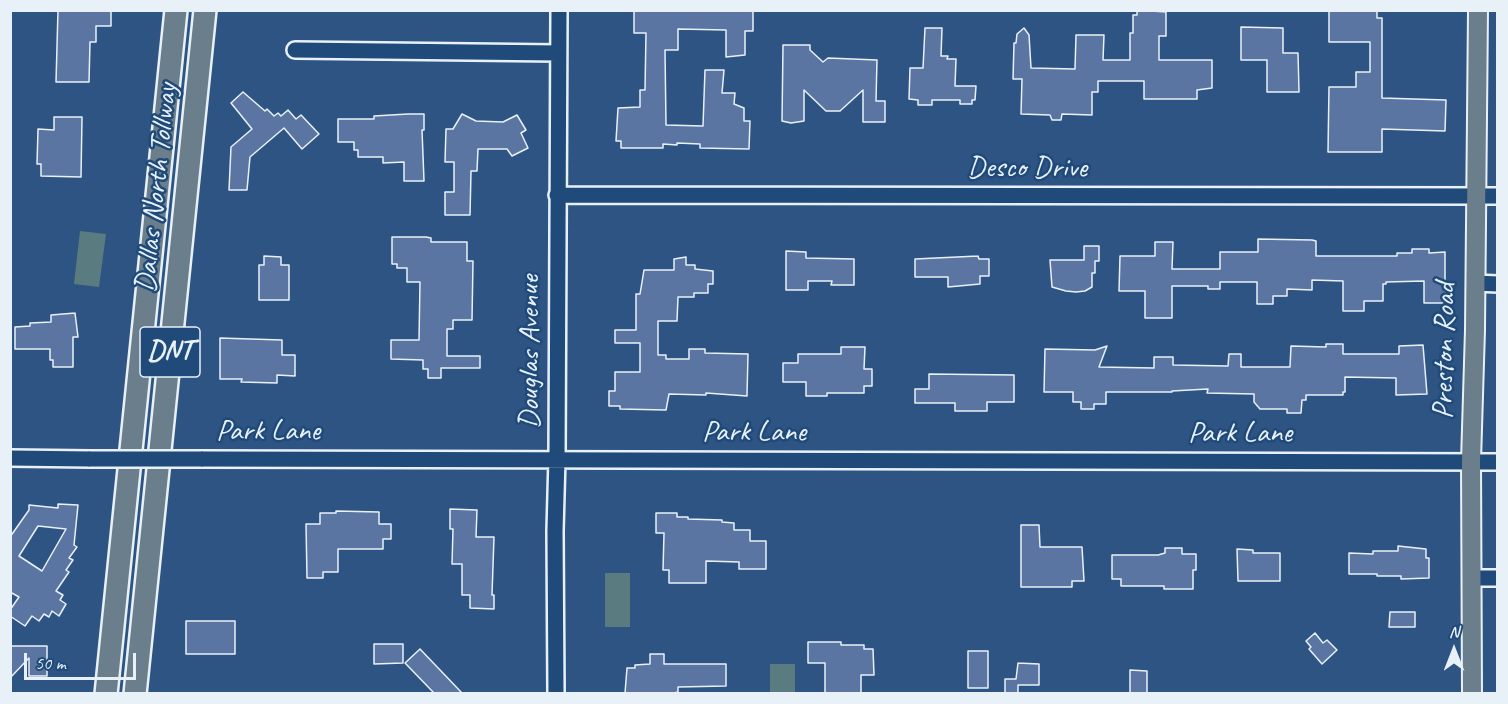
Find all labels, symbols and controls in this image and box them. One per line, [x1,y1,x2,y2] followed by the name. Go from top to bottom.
[128,82,186,294] street label: Dallas North Tollway
[967,150,1087,186] street label: Desco Drive
[512,275,548,429] street label: Douglas Avenue
[1426,283,1464,419] street label: Preston Road
[140,327,200,377] road number: DNT
[216,413,320,449] street label: Park Lane
[702,414,806,450] street label: Park Lane
[1188,415,1292,451] street label: Park Lane
[1424,620,1484,680] north arrow
[1449,622,1459,642] text: N
[27,641,140,679] scale bar
[35,652,66,674] text: 50 m

